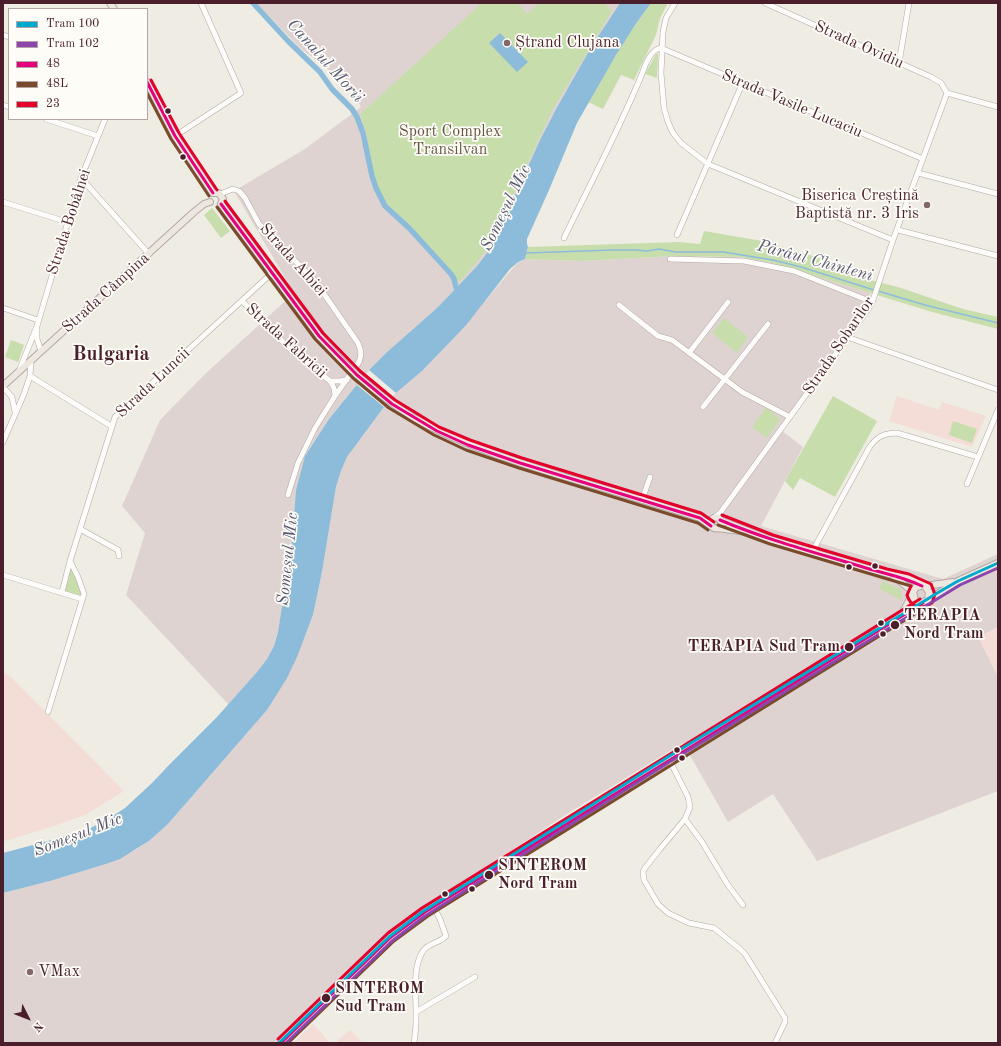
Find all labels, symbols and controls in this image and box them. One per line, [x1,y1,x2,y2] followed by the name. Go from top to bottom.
[8,8,148,120] legend
[282,15,368,107] water label: Canalul Morii
[811,17,907,73] street label: Strada Ovidiu
[46,18,99,30] text: Tram 100
[515,33,620,53] place label: Ștrand Clujana
[46,38,99,50] text: Tram 102
[502,38,512,48] marker: Ștrand Clujana
[46,58,60,70] text: 48
[719,66,865,142] street label: Strada Vasile Lucaciu
[46,78,68,90] text: 48L
[46,98,60,110] text: 23
[163,106,173,116] unlabelled marker
[399,122,501,160] park label: Sport Complex Transilvan
[178,152,188,162] unlabelled marker
[476,161,536,255] water label: Someșul Mic
[43,167,95,277] street label: Strada Bobâlnei
[795,186,919,224] place label: Biserica Creștină Baptistă nr. 3 Iris
[922,200,932,210] marker: Biserica Creștină Baptistă nr. 3 Iris
[255,220,331,300] street label: Strada Albiei
[755,236,875,286] water label: Pârâul Chinteni
[58,249,154,337] street label: Strada Câmpina
[799,293,879,399] street label: Strada Sobarilor
[241,299,331,383] street label: Strada Fabricii
[72,343,150,367] district label: Bulgaria
[112,344,194,422] street label: Strada Luncii
[273,511,303,607] water label: Someșul Mic
[870,561,880,571] unlabelled marker
[844,562,854,572] unlabelled marker
[904,606,984,644] place label: TERAPIA Nord Tram
[876,618,886,628] unlabelled marker
[889,619,901,631] marker: TERAPIA Nord Tram
[878,629,888,639] unlabelled marker
[688,637,840,657] place label: TERAPIA Sud Tram
[843,641,855,653] marker: TERAPIA Sud Tram
[672,745,682,755] unlabelled marker
[677,753,687,763] unlabelled marker
[31,809,125,861] water label: Someșul Mic
[498,856,587,894] place label: SINTEROM Nord Tram
[483,869,495,881] marker: SINTEROM Nord Tram
[467,884,477,894] unlabelled marker
[440,889,450,899] unlabelled marker
[38,962,80,982] place label: VMax
[25,967,35,977] marker: VMax
[335,979,424,1017] place label: SINTEROM Sud Tram
[320,992,332,1004] marker: SINTEROM Sud Tram
[8,998,48,1038] north arrow
[30,1020,44,1033] text: N

